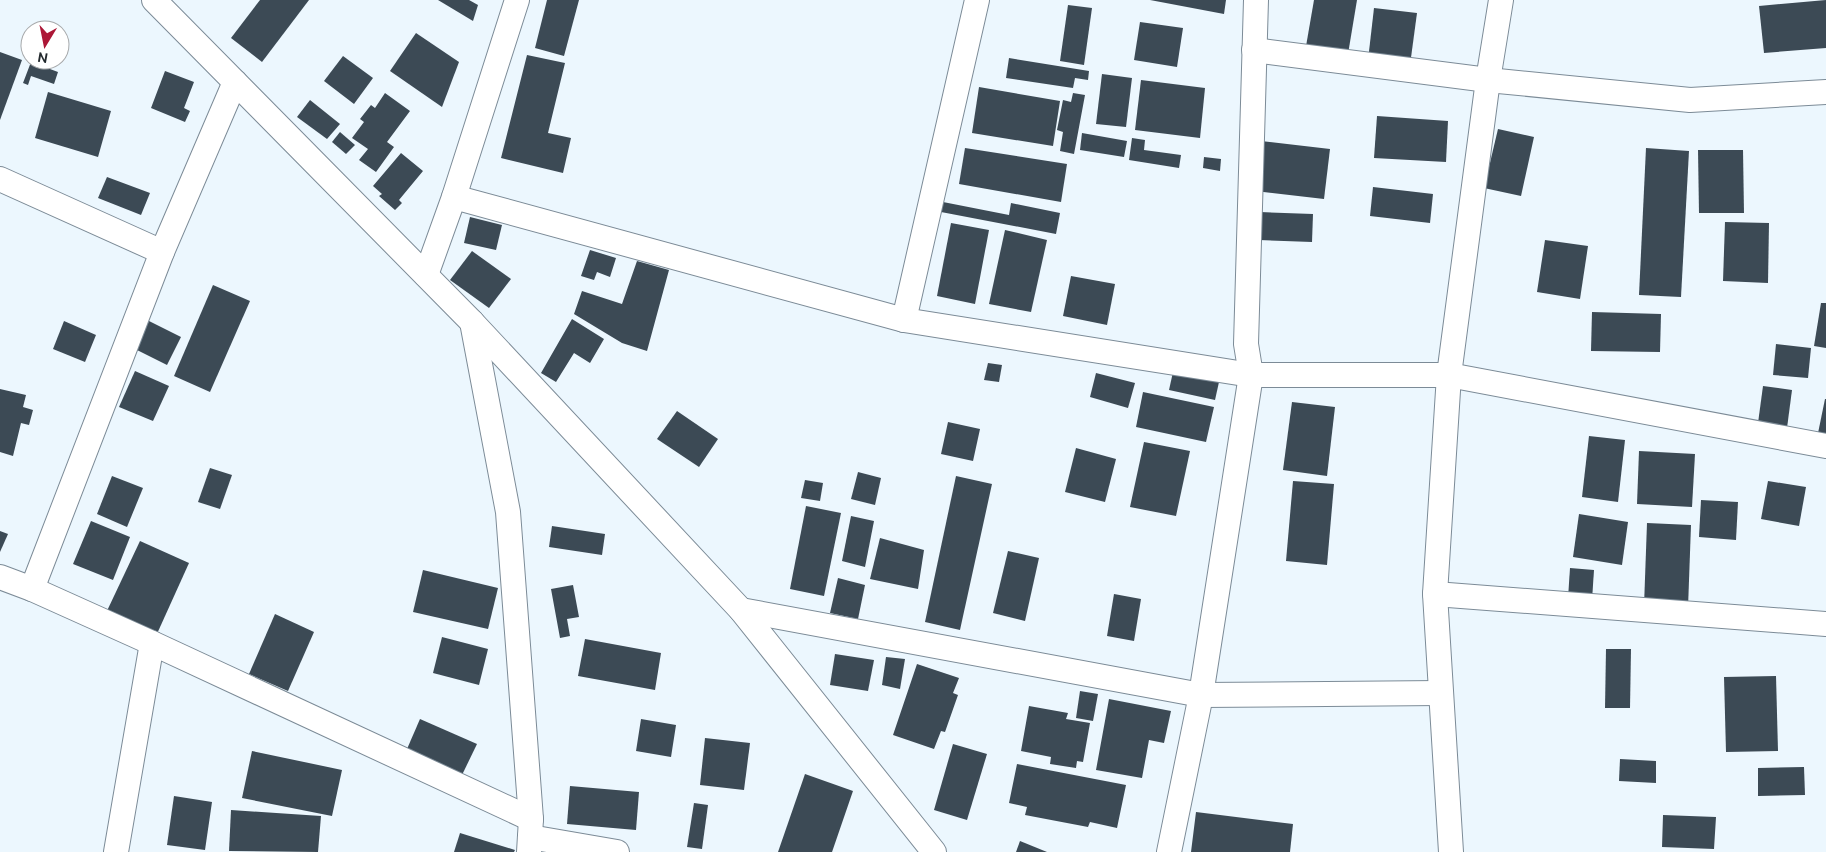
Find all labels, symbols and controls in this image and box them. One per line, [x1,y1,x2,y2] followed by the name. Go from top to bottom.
[20,20,70,70] north arrow
[36,49,49,67] text: N

